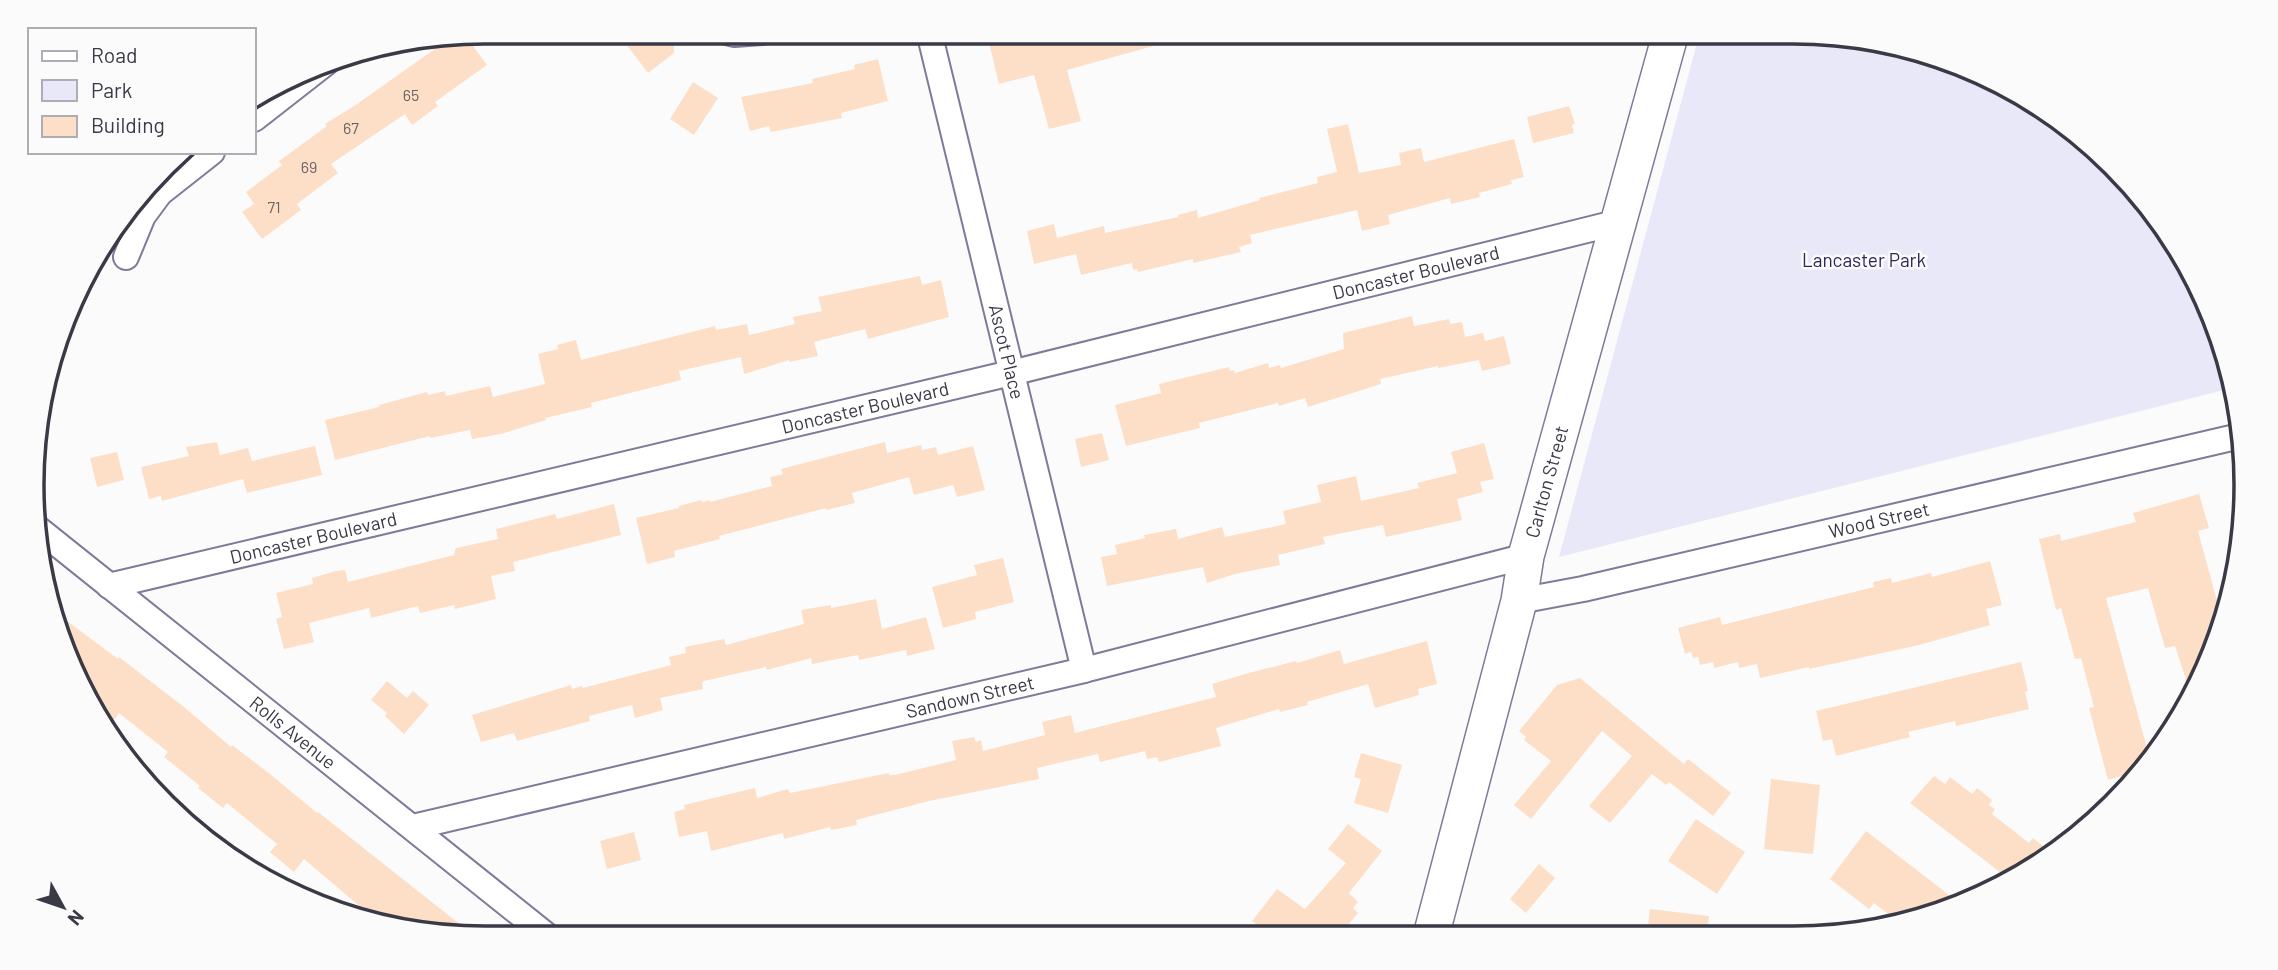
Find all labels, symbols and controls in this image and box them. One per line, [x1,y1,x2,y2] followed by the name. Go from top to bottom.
[28,28,256,154] legend
[91,42,137,67] text: Road
[91,77,132,102] text: Park
[403,85,419,104] house number: 65
[91,112,165,137] text: Building
[343,118,359,137] house number: 67
[301,157,317,176] house number: 69
[267,197,281,216] house number: 71
[1330,240,1501,304] street label: Doncaster Boulevard
[1802,248,1926,271] park label: Lancaster Park
[985,302,1030,401] street label: Ascot Place
[779,376,951,438] street label: Doncaster Boulevard
[1520,423,1573,540] street label: Carlton Street
[1826,497,1931,542] street label: Wood Street
[227,506,399,568] street label: Doncaster Boulevard
[903,670,1036,722] street label: Sandown Street
[245,691,341,774] street label: Rolls Avenue
[28,872,98,942] north arrow
[64,906,89,930] text: N

